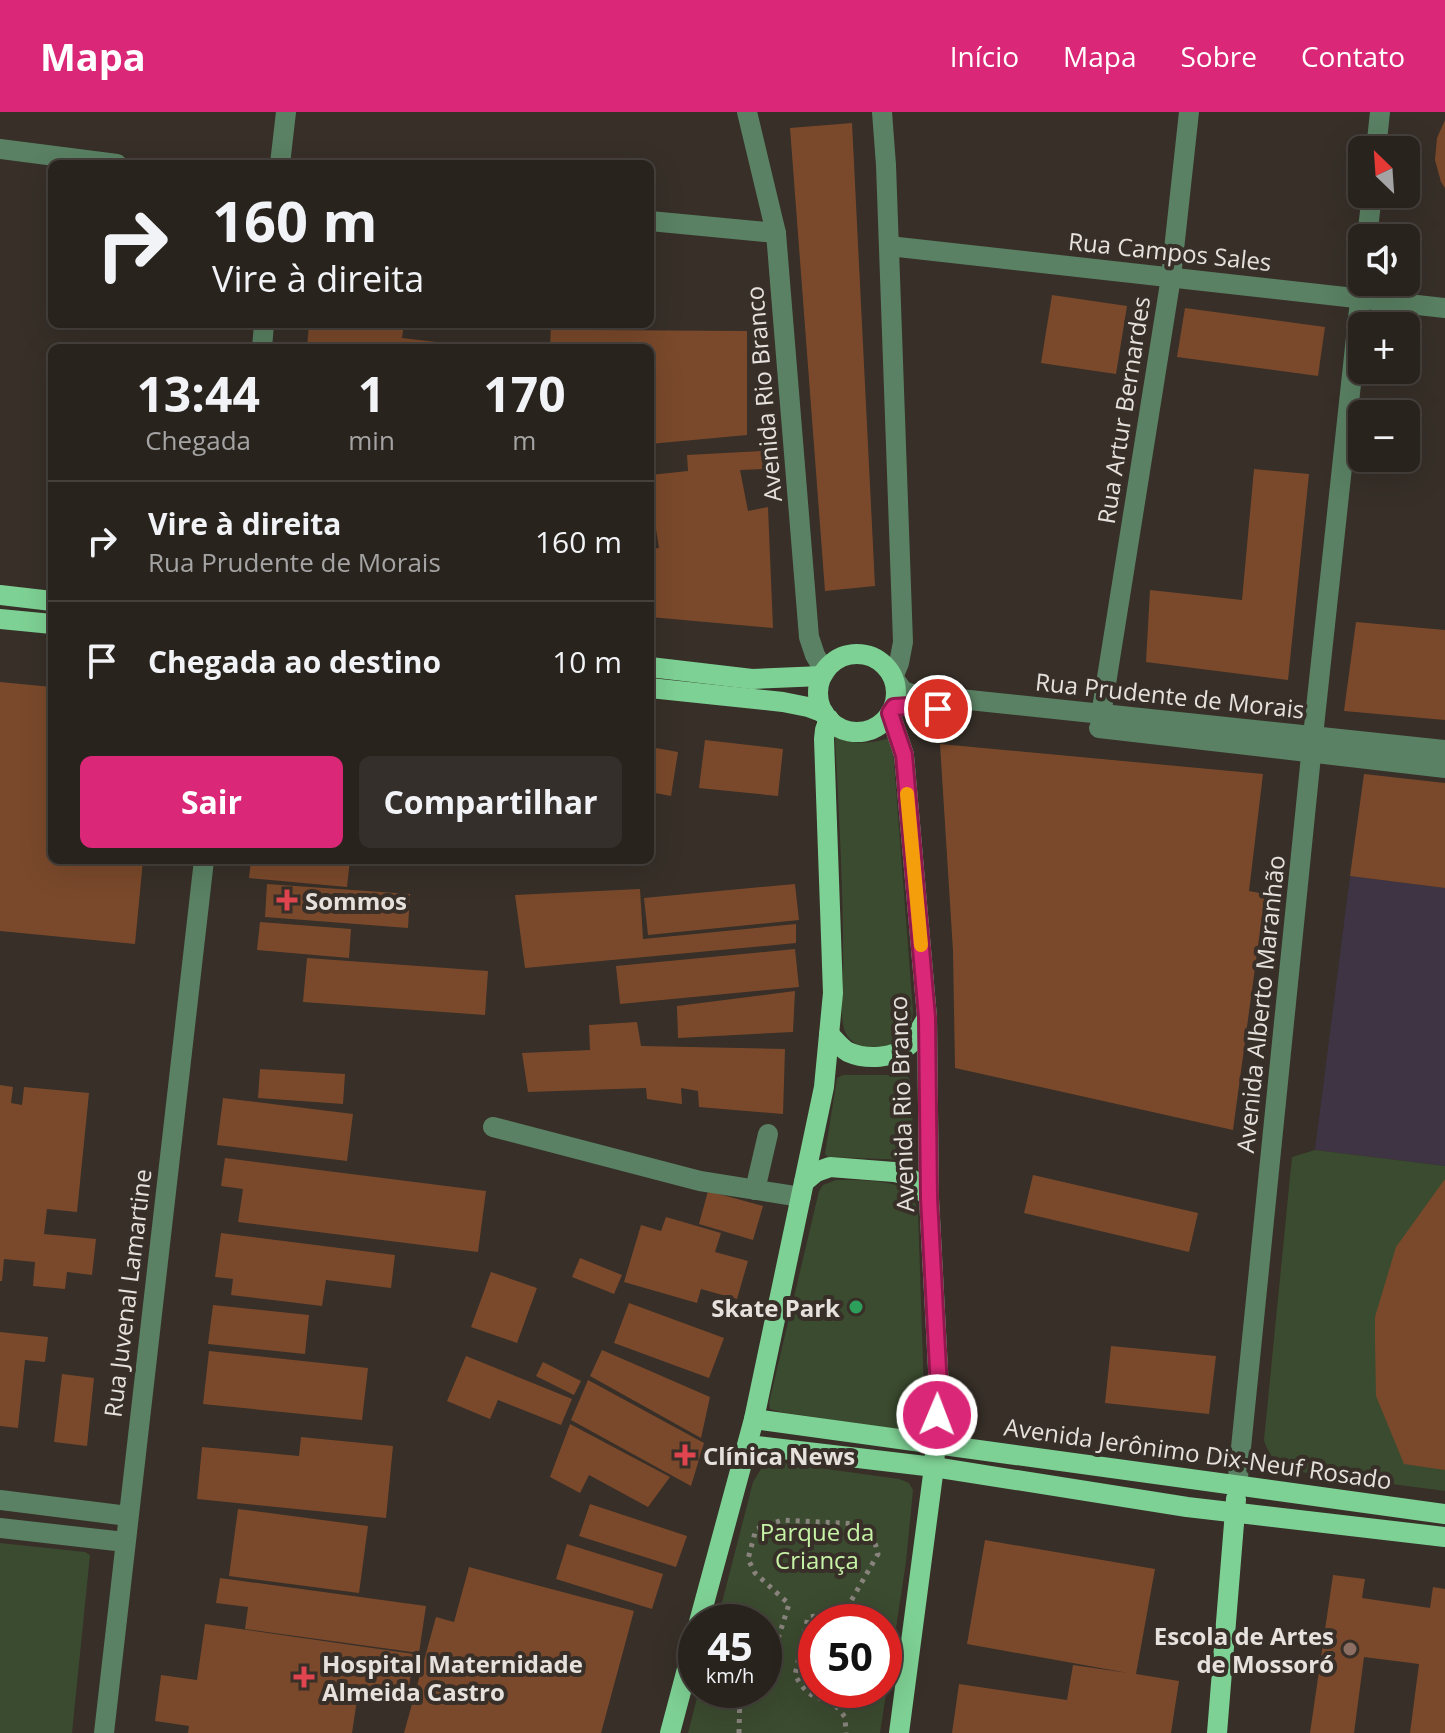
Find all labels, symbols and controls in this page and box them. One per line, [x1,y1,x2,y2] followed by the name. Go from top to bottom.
[40,30,146,82] text: Mapa
[950,37,1019,75] text: Início
[1063,37,1136,75] text: Mapa
[1180,37,1257,75] text: Sobre
[1301,37,1405,75] text: Contato
[1348,136,1420,208] north arrow
[1348,136,1420,472] map controls
[212,182,378,258] text: 160 m
[80,192,184,296] icon: right
[1067,224,1273,278] street label: Rua Campos Sales
[1348,224,1420,296] button: sound
[212,254,424,303] text: Vire à direita
[737,285,789,503] street label: Avenida Rio Branco
[1089,294,1157,526] street label: Rua Artur Bernardes
[1348,312,1420,384] button: +
[136,361,260,426] text: 13:44
[358,361,385,426] text: 1
[483,361,566,426] text: 170
[1348,400,1420,472] button: −
[145,422,251,458] text: Chegada
[348,422,395,458] text: min
[512,422,536,458] text: m
[148,503,342,544] text: Vire à direita
[80,519,124,563] icon: right
[535,521,622,562] text: 160 m
[148,544,441,580] text: Rua Prudente de Morais
[80,639,124,683] icon: arrive
[148,641,441,682] text: Chegada ao destino
[552,641,622,682] text: 10 m
[1034,664,1306,726] street label: Rua Prudente de Morais
[904,675,972,743] pin
[916,687,960,731] icon: arrive
[80,756,343,848] button: Sair
[359,756,622,848] button: Compartilhar
[1228,853,1292,1155] street label: Avenida Alberto Maranhão
[305,884,407,917] place label: Sommos
[276,889,298,911] marker: Sommos
[881,995,921,1213] street label: Avenida Rio Branco
[95,1167,159,1419] street label: Rua Juvenal Lamartine
[711,1291,840,1324] place label: Skate Park
[847,1298,865,1316] marker: Skate Park
[895,1373,979,1457] position arrow
[1002,1409,1394,1497] street label: Avenida Jerônimo Dix-Neuf Rosado
[703,1439,855,1472] place label: Clínica News
[674,1444,696,1466] marker: Clínica News
[760,1515,874,1576] park label: Parque da Criança
[798,1604,902,1708] speed limit sign: 50
[707,1618,753,1673] text: 45
[1154,1619,1334,1680] place label: Escola de Artes de Mossoró
[1341,1640,1359,1658] marker: Escola de Artes de Mossoró
[322,1647,583,1708] place label: Hospital Maternidade Almeida Castro
[706,1662,754,1689] text: km/h
[293,1666,315,1688] marker: Hospital Maternidade Almeida Castro

